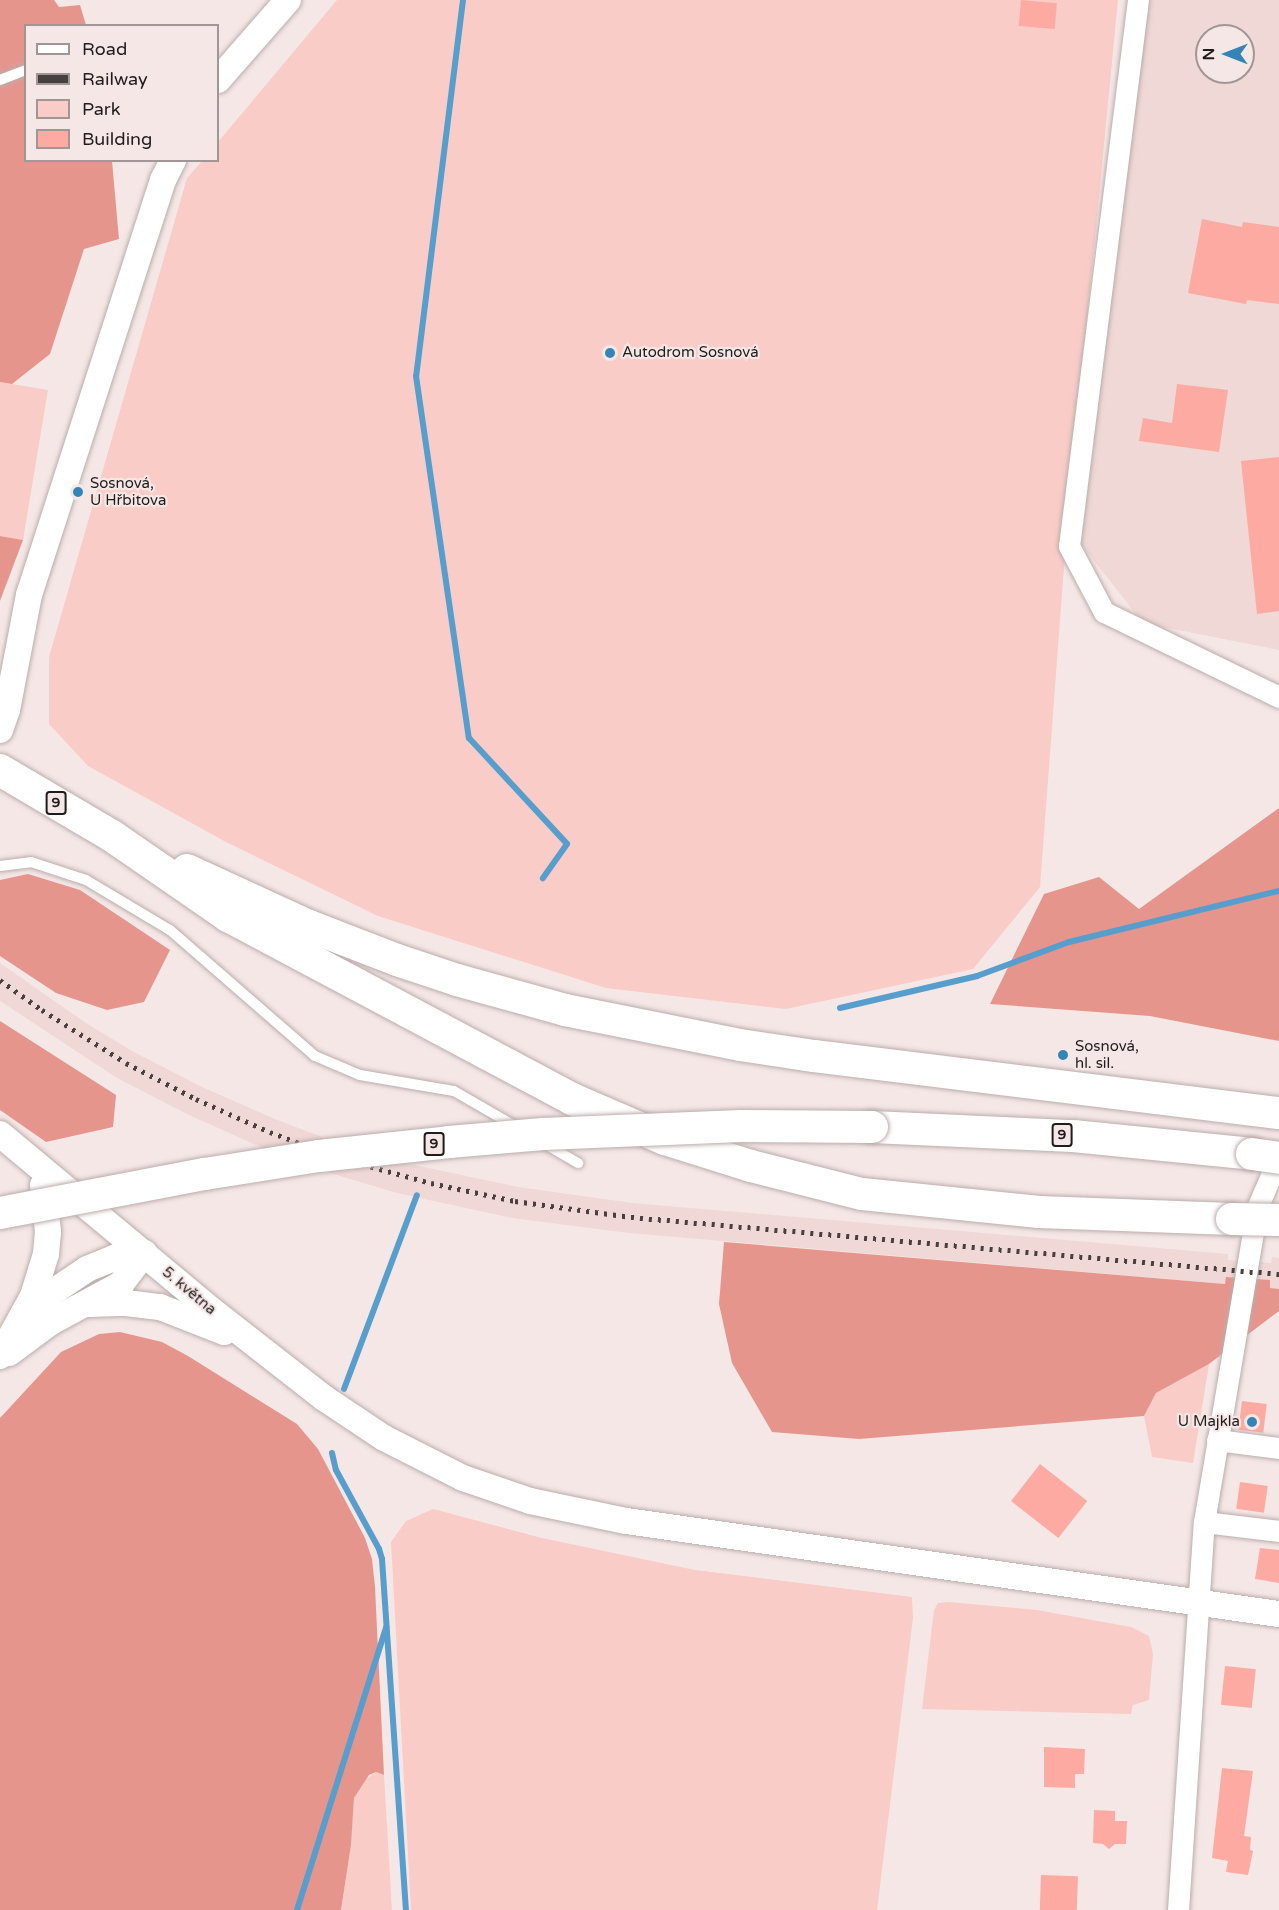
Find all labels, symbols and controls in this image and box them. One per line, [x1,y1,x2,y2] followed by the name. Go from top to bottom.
[24,24,219,162] legend
[1195,24,1255,84] north arrow
[82,38,127,60] text: Road
[1199,48,1219,60] text: N
[82,68,148,90] text: Railway
[82,98,120,120] text: Park
[82,128,152,150] text: Building
[622,344,759,362] place label: Autodrom Sosnová
[603,346,617,360] marker: Autodrom Sosnová
[90,474,166,509] place label: Sosnová, U Hřbitova
[71,485,85,499] marker: Sosnová, U Hřbitova
[46,792,66,814] road number: 9
[1075,1037,1139,1072] place label: Sosnová, hl. sil.
[1056,1048,1070,1062] marker: Sosnová, hl. sil.
[1052,1124,1072,1146] road number: 9
[424,1133,444,1155] road number: 9
[158,1263,220,1319] street label: 5. května
[1178,1413,1240,1431] place label: U Majkla
[1245,1415,1259,1429] marker: U Majkla

